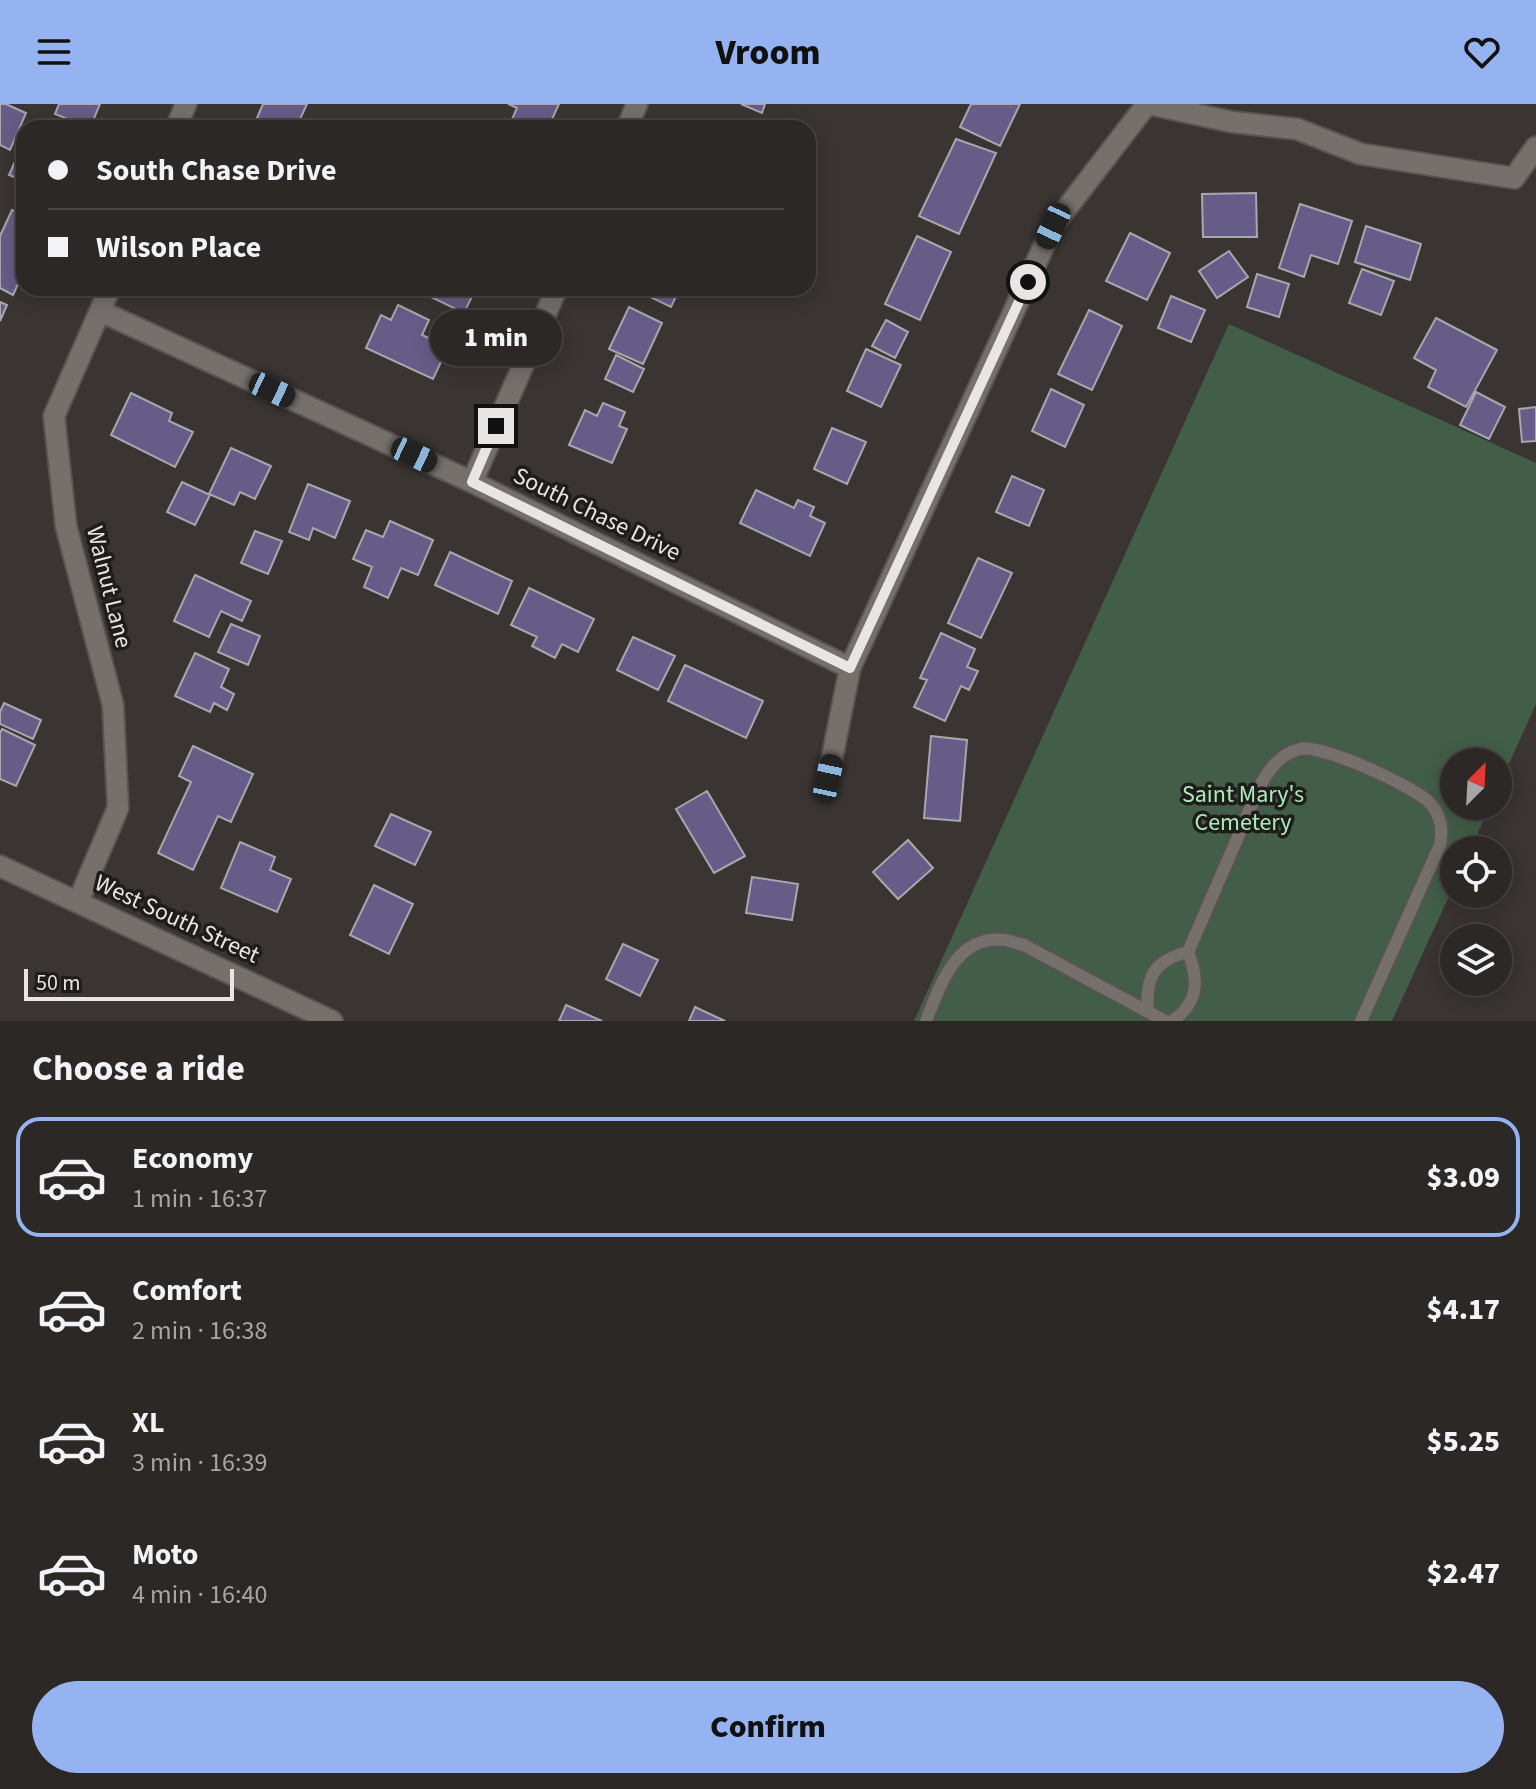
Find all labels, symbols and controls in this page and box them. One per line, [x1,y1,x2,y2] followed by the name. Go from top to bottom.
[715,27,821,78] text: Vroom
[32,30,76,74] icon: menu
[1460,30,1504,74] icon: heart
[96,149,336,192] text: South Chase Drive
[1032,199,1074,253] car
[96,226,261,269] text: Wilson Place
[1010,264,1046,300] route start
[430,310,562,366] callout: 1 min
[464,319,528,356] text: 1 min
[245,369,299,411] car
[478,408,514,444] route end
[387,434,441,476] car
[507,458,687,570] street label: South Chase Drive
[77,522,141,652] street label: Walnut Lane
[1440,748,1512,820] north arrow
[1440,748,1512,996] map controls
[811,752,845,804] car
[1182,777,1304,840] park label: Saint Mary's Cemetery
[1440,836,1512,908] button: locate
[89,865,265,973] street label: West South Street
[1440,924,1512,996] button: layers
[24,965,234,1001] scale bar
[36,967,81,999] text: 50 m
[32,1043,245,1094] text: Choose a ride
[132,1137,253,1180] text: Economy
[36,1141,108,1213] icon: car
[1427,1156,1500,1199] text: $3.09
[132,1180,267,1217] text: 1 min · 16:37
[132,1269,242,1312] text: Comfort
[36,1273,108,1345] icon: car
[1427,1288,1500,1331] text: $4.17
[132,1312,267,1349] text: 2 min · 16:38
[132,1401,165,1444] text: XL
[36,1405,108,1477] icon: car
[1427,1420,1500,1463] text: $5.25
[132,1444,267,1481] text: 3 min · 16:39
[132,1533,198,1576] text: Moto
[36,1537,108,1609] icon: car
[1427,1552,1500,1595] text: $2.47
[132,1576,267,1613] text: 4 min · 16:40
[32,1681,1504,1773] button: Confirm

